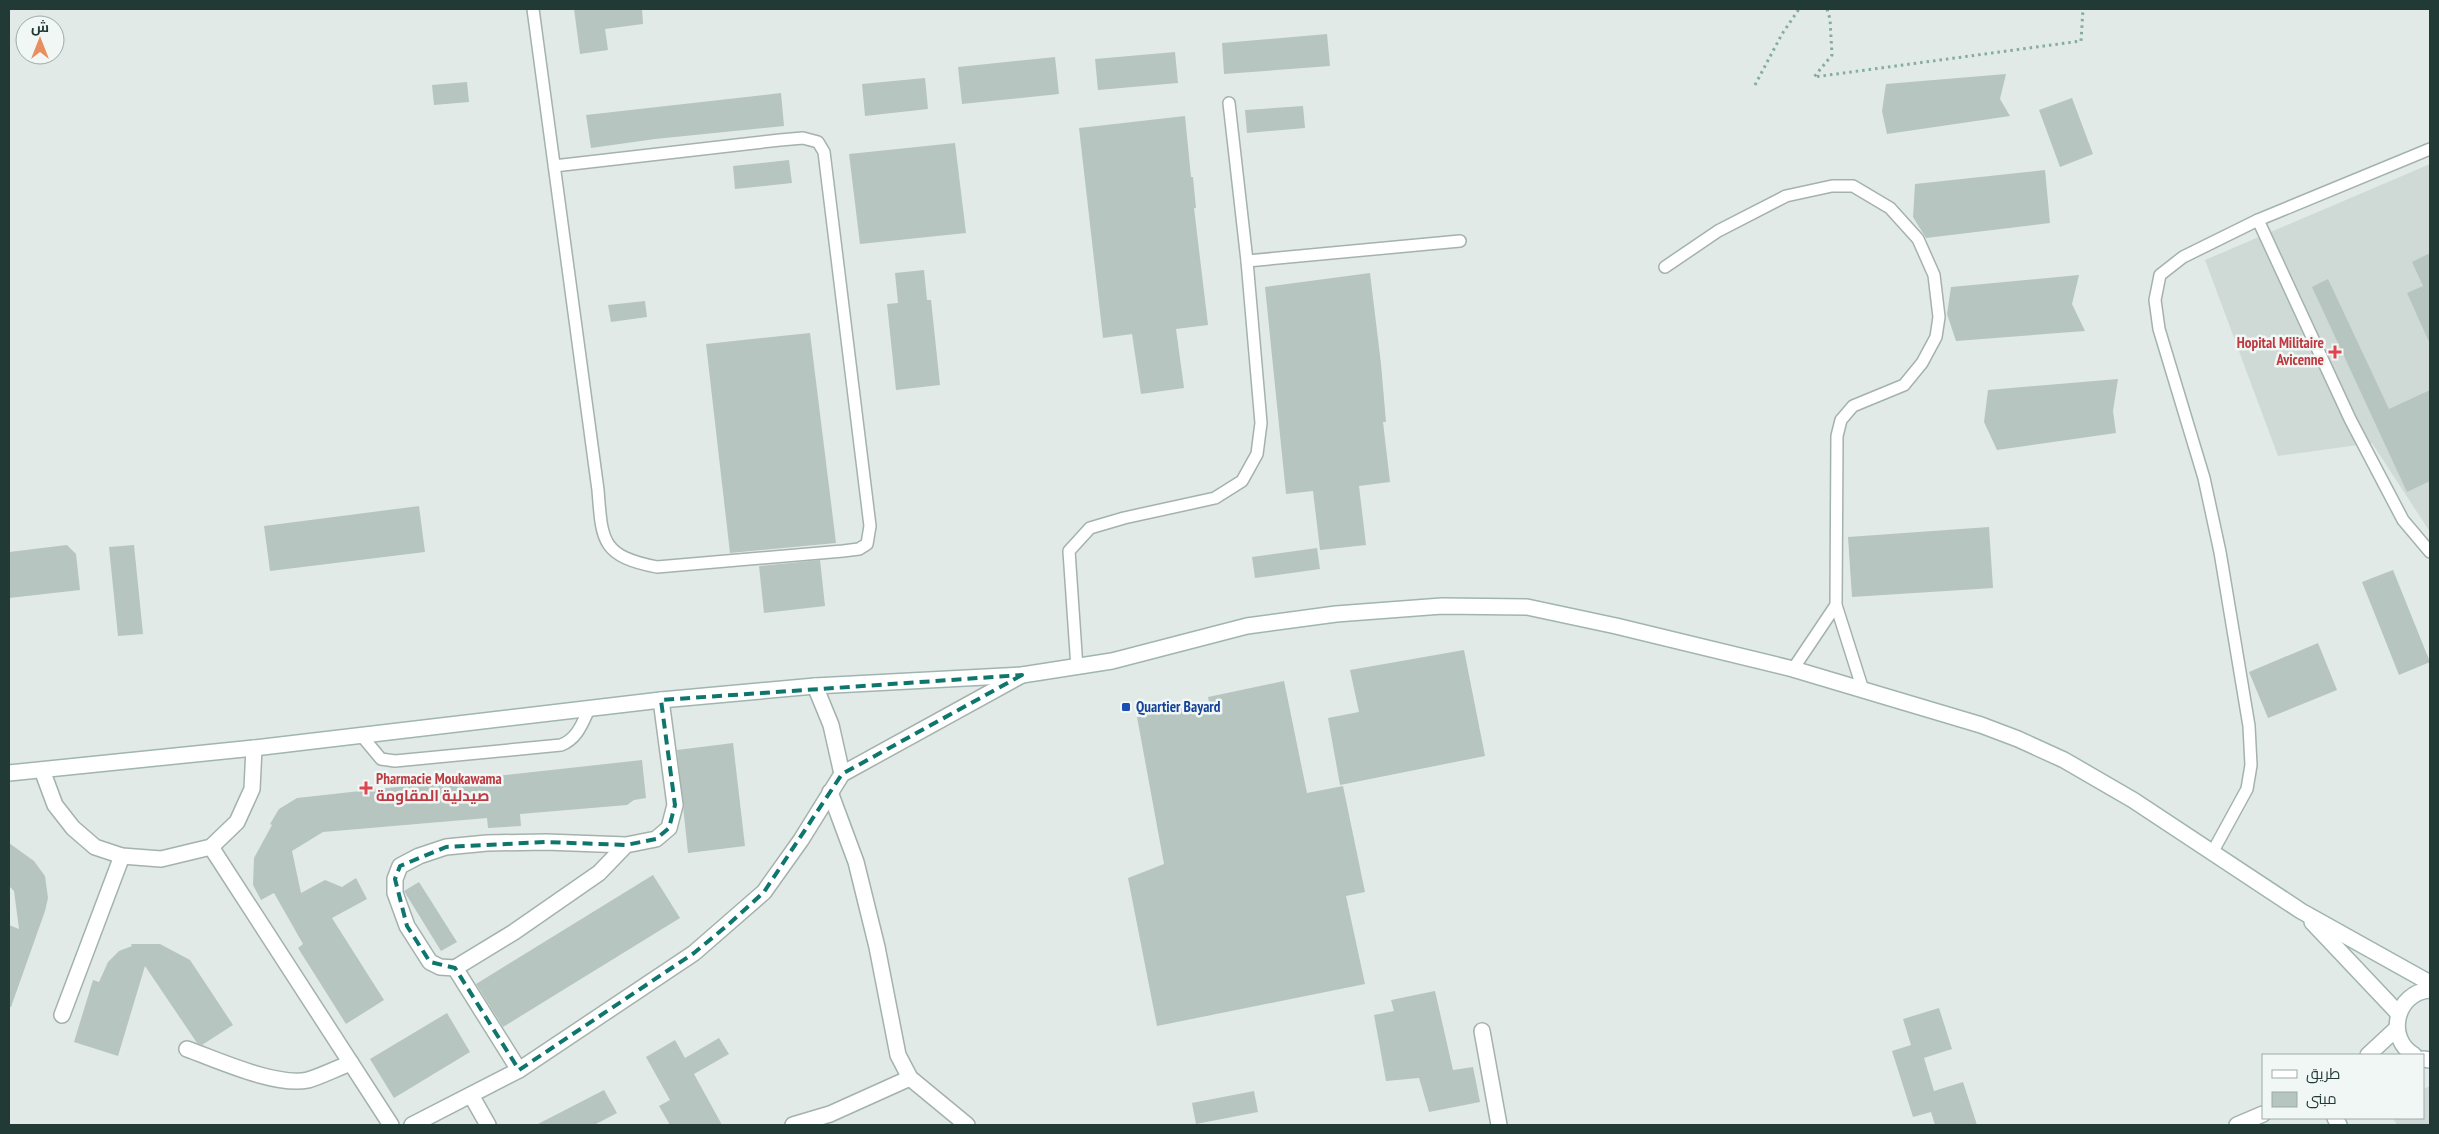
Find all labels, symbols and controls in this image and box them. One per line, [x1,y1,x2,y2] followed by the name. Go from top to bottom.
[15,15,65,65] north arrow
[31,18,49,36] text: ش
[2237,333,2324,369] place label: Hopital Militaire Avicenne
[2328,345,2342,359] marker: Hopital Militaire Avicenne
[1136,697,1221,716] place label: Quartier Bayard
[1120,701,1132,713] marker: Quartier Bayard
[376,769,502,805] place label: Pharmacie Moukawama صيدلية المقاومة
[360,782,372,794] marker: Pharmacie Moukawama صيدلية المقاومة
[2262,1054,2424,1119] legend
[2306,1064,2340,1084] text: طريق
[2306,1089,2337,1109] text: مبنى

